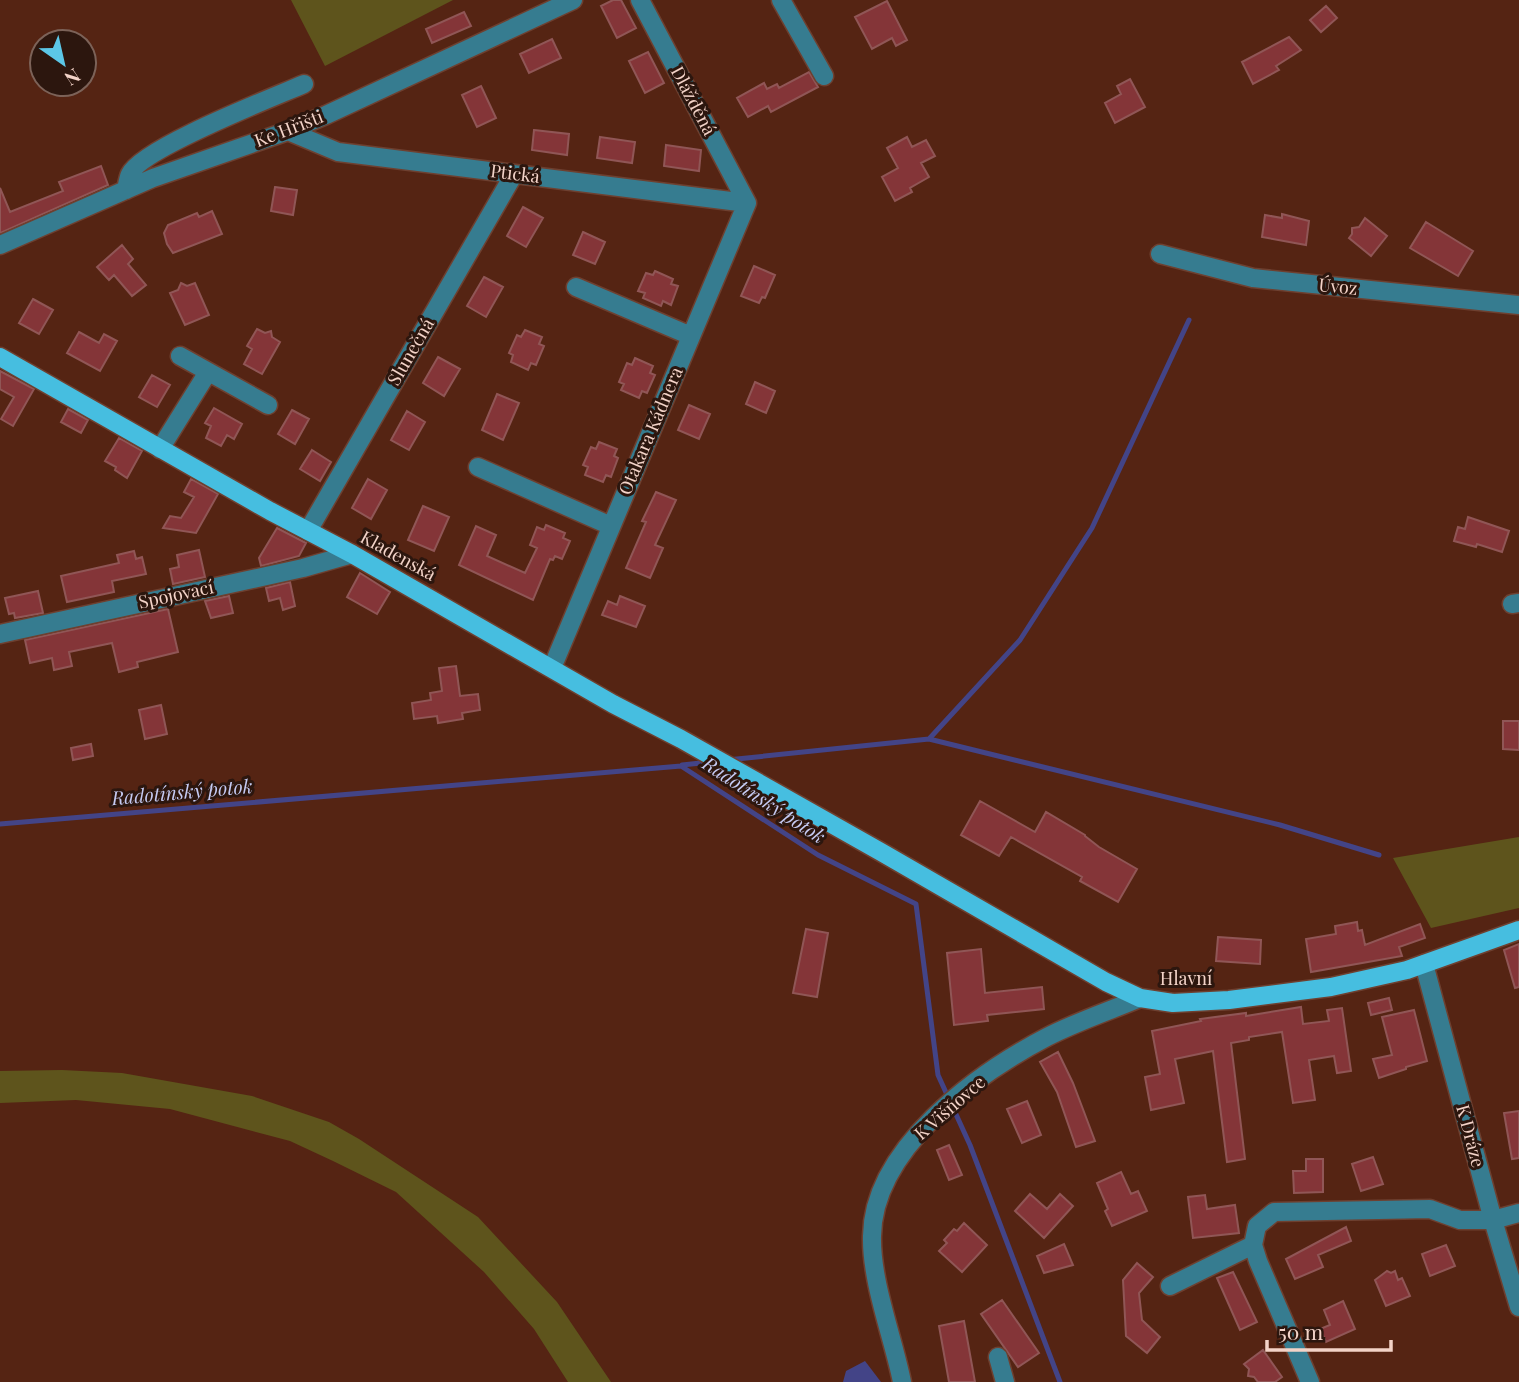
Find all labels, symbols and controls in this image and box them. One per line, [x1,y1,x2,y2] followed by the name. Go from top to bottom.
[28,28,98,98] north arrow
[666,62,722,139] street label: Dlážděná
[60,63,86,93] text: N
[251,104,327,152] street label: Ke Hřišti
[489,158,541,188] street label: Ptická
[1317,272,1359,300] street label: Úvoz
[381,314,439,389] street label: Slunečná
[612,363,688,498] street label: Otakara Kádnera
[356,525,441,586] street label: Kladenská
[136,574,216,614] street label: Spojovací
[697,749,831,849] water label: Radotínský potok
[109,772,254,810] water label: Radotínský potok
[1160,966,1212,990] street label: Hlavní
[909,1070,990,1145] street label: K Višňovce
[1451,1102,1491,1170] street label: K Dráze
[1267,1308,1391,1352] scale bar
[1278,1317,1324,1345] text: 50 m

